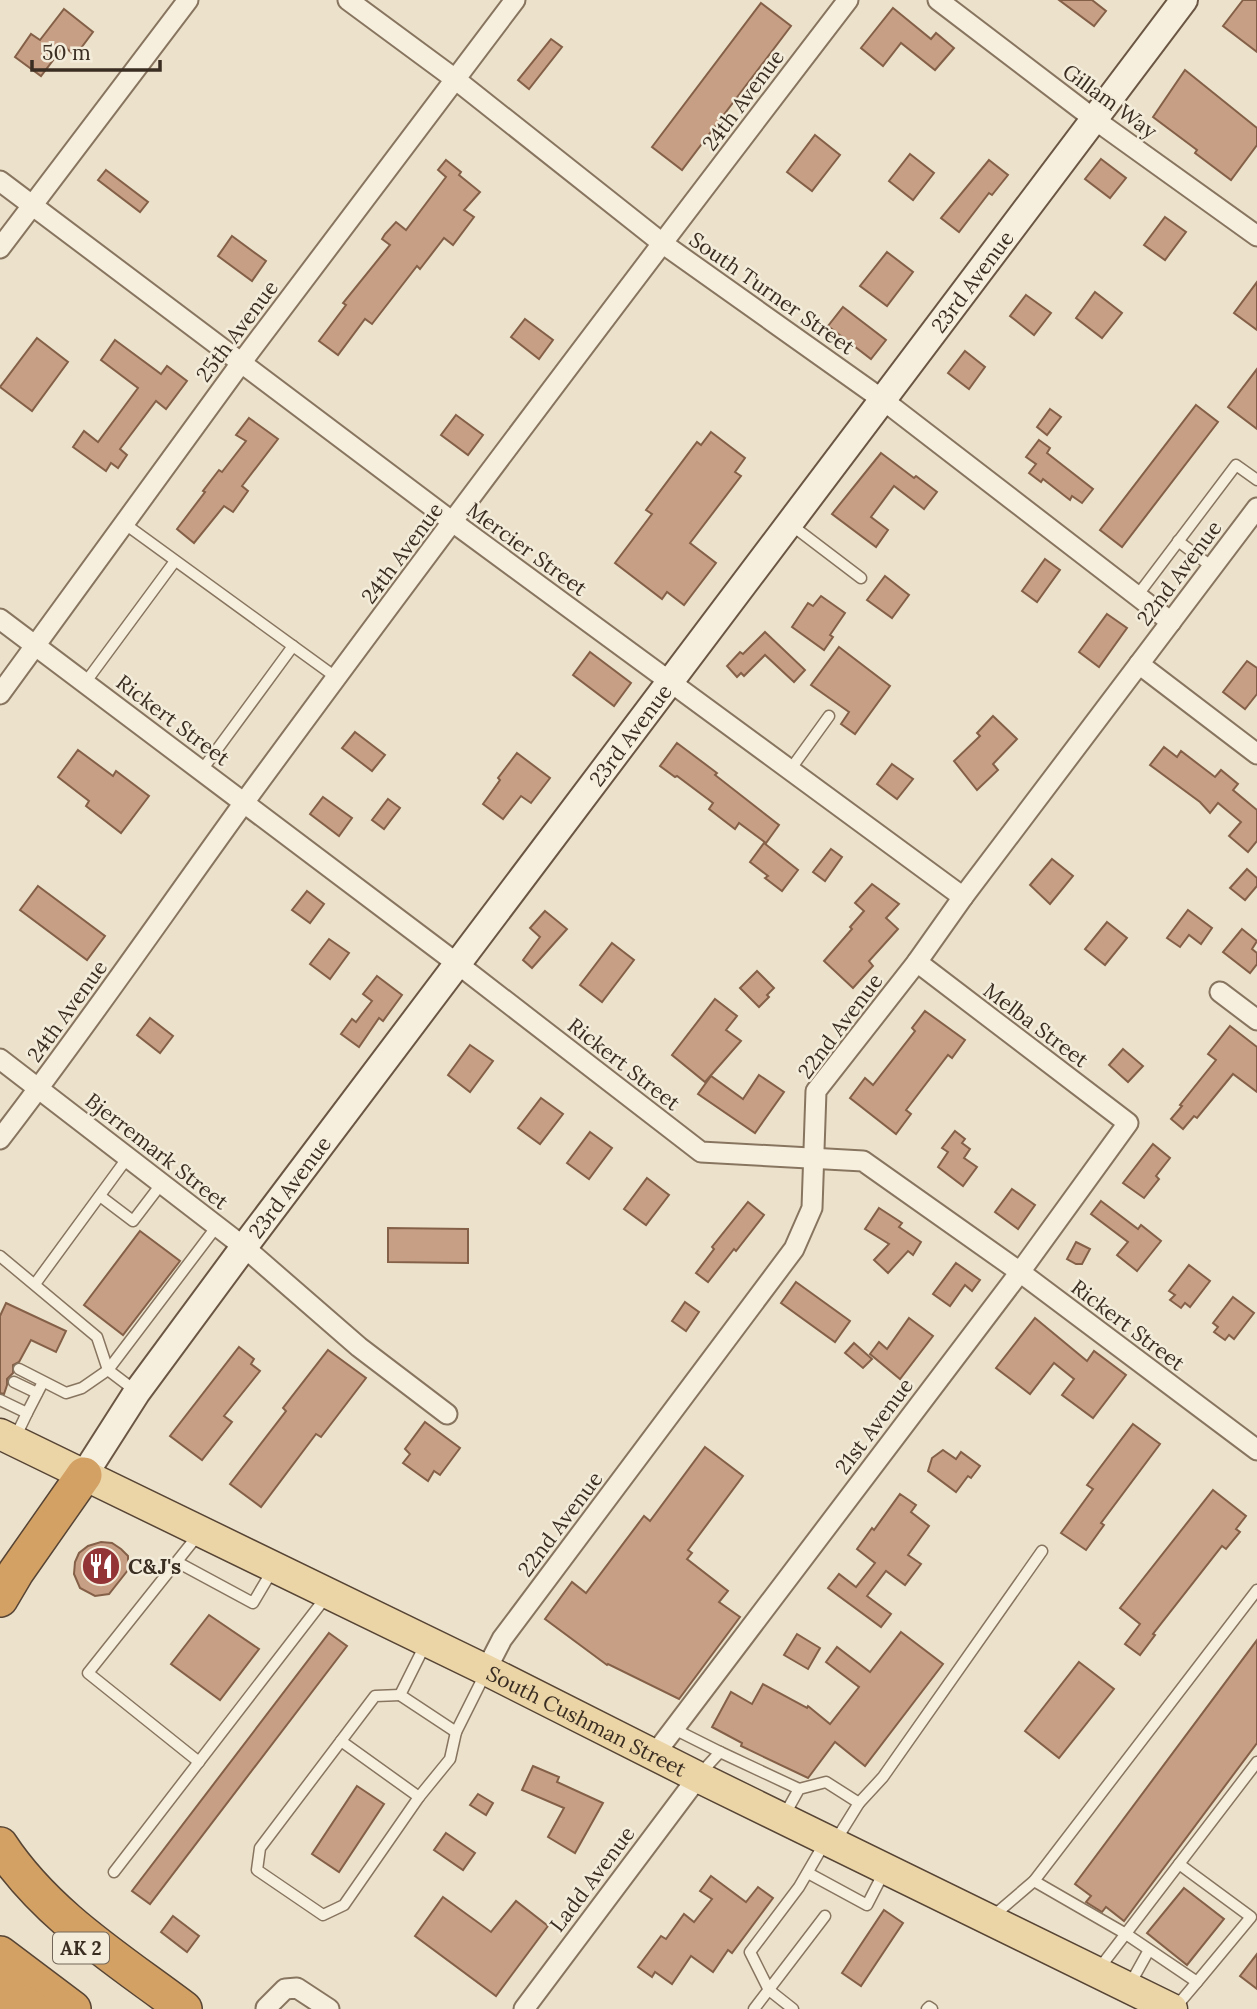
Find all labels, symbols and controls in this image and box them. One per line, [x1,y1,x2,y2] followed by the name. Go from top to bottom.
[32,28,159,72] scale bar
[42,39,91,66] text: 50 m
[696,44,790,156] street label: 24th Avenue
[1057,58,1163,144] street label: Gillam Way
[925,225,1019,338] street label: 23rd Avenue
[684,226,861,361] street label: South Turner Street
[190,275,284,387] street label: 25th Avenue
[462,496,593,602] street label: Mercier Street
[355,497,449,609] street label: 24th Avenue
[1131,515,1227,631] street label: 22nd Avenue
[111,669,236,772] street label: Rickert Street
[583,678,677,791] street label: 23rd Avenue
[21,955,113,1067] street label: 24th Avenue
[792,968,888,1084] street label: 22nd Avenue
[978,977,1094,1074] street label: Melba Street
[562,1012,686,1117] street label: Rickert Street
[80,1087,235,1216] street label: Bjerremark Street
[242,1130,337,1243] street label: 23rd Avenue
[1066,1274,1191,1377] street label: Rickert Street
[829,1373,919,1479] street label: 21st Avenue
[512,1466,608,1582] street label: 22nd Avenue
[80,1545,122,1587] restaurant icon: C&J's
[128,1553,181,1580] place label: C&J's
[482,1659,692,1783] street label: South Cushman Street
[543,1821,641,1937] street label: Ladd Avenue
[53,1932,109,1964] road number: AK 2

